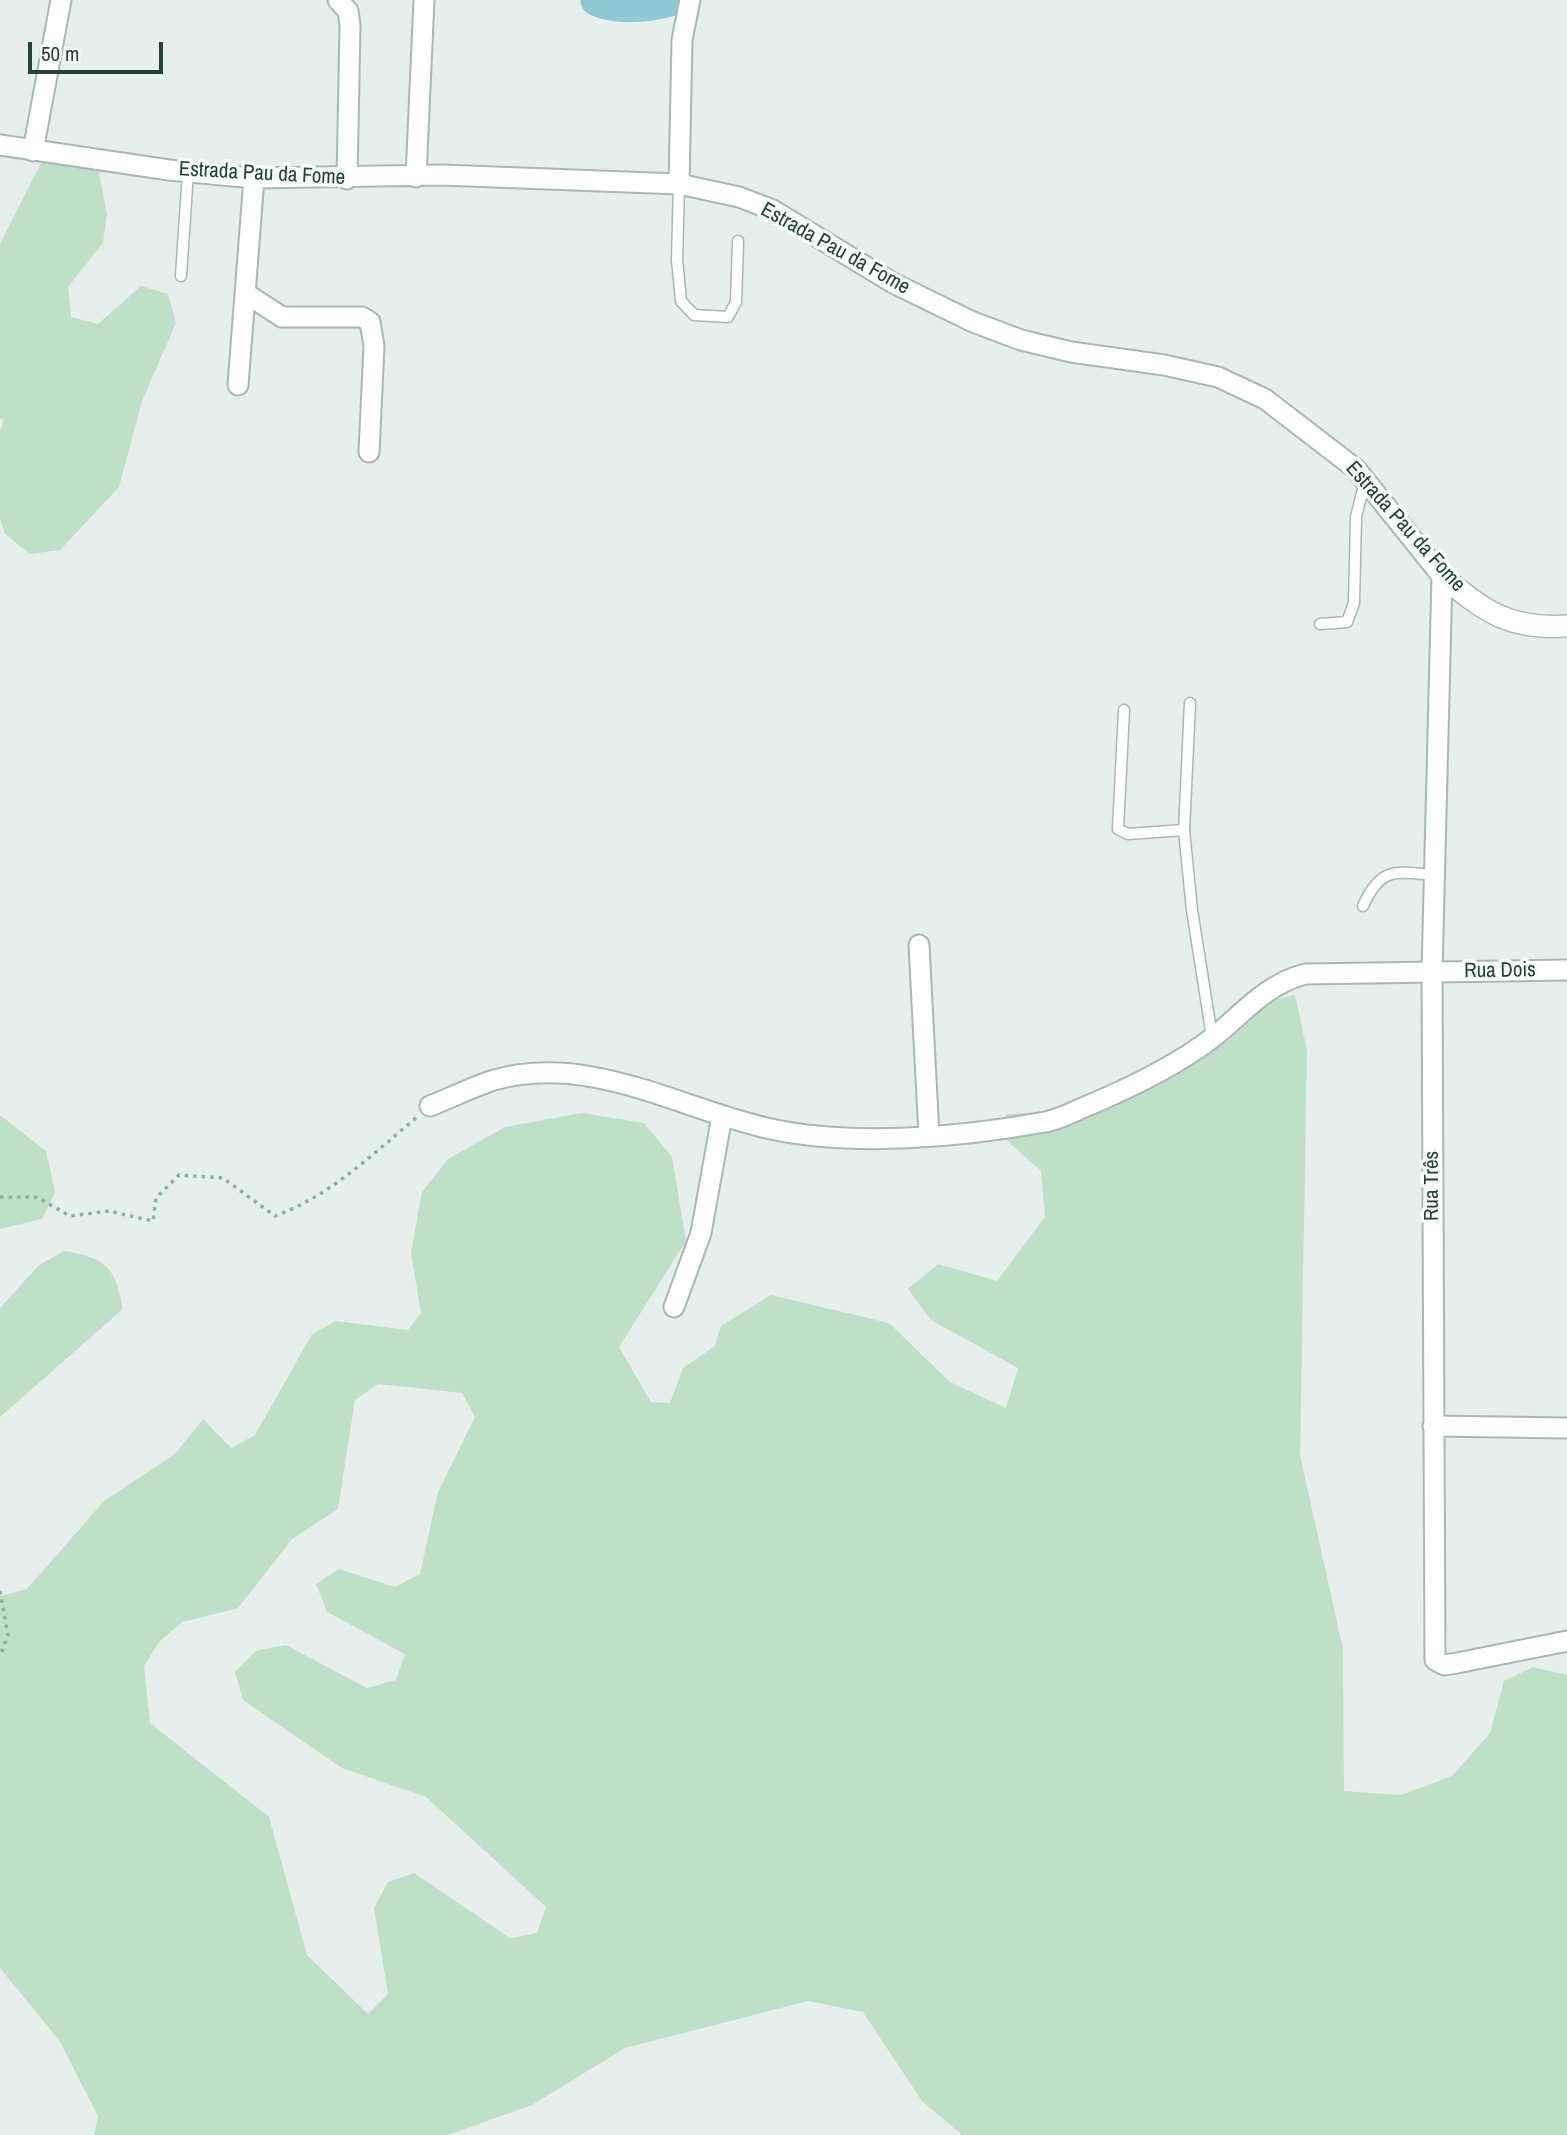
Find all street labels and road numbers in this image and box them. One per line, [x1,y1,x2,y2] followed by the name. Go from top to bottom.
[178,157,346,191] street label: Estrada Pau da Fome
[756,198,914,300] street label: Estrada Pau da Fome
[1340,457,1470,597] street label: Estrada Pau da Fome
[1464,958,1536,984] street label: Rua Dois
[1419,1151,1445,1221] street label: Rua Três

